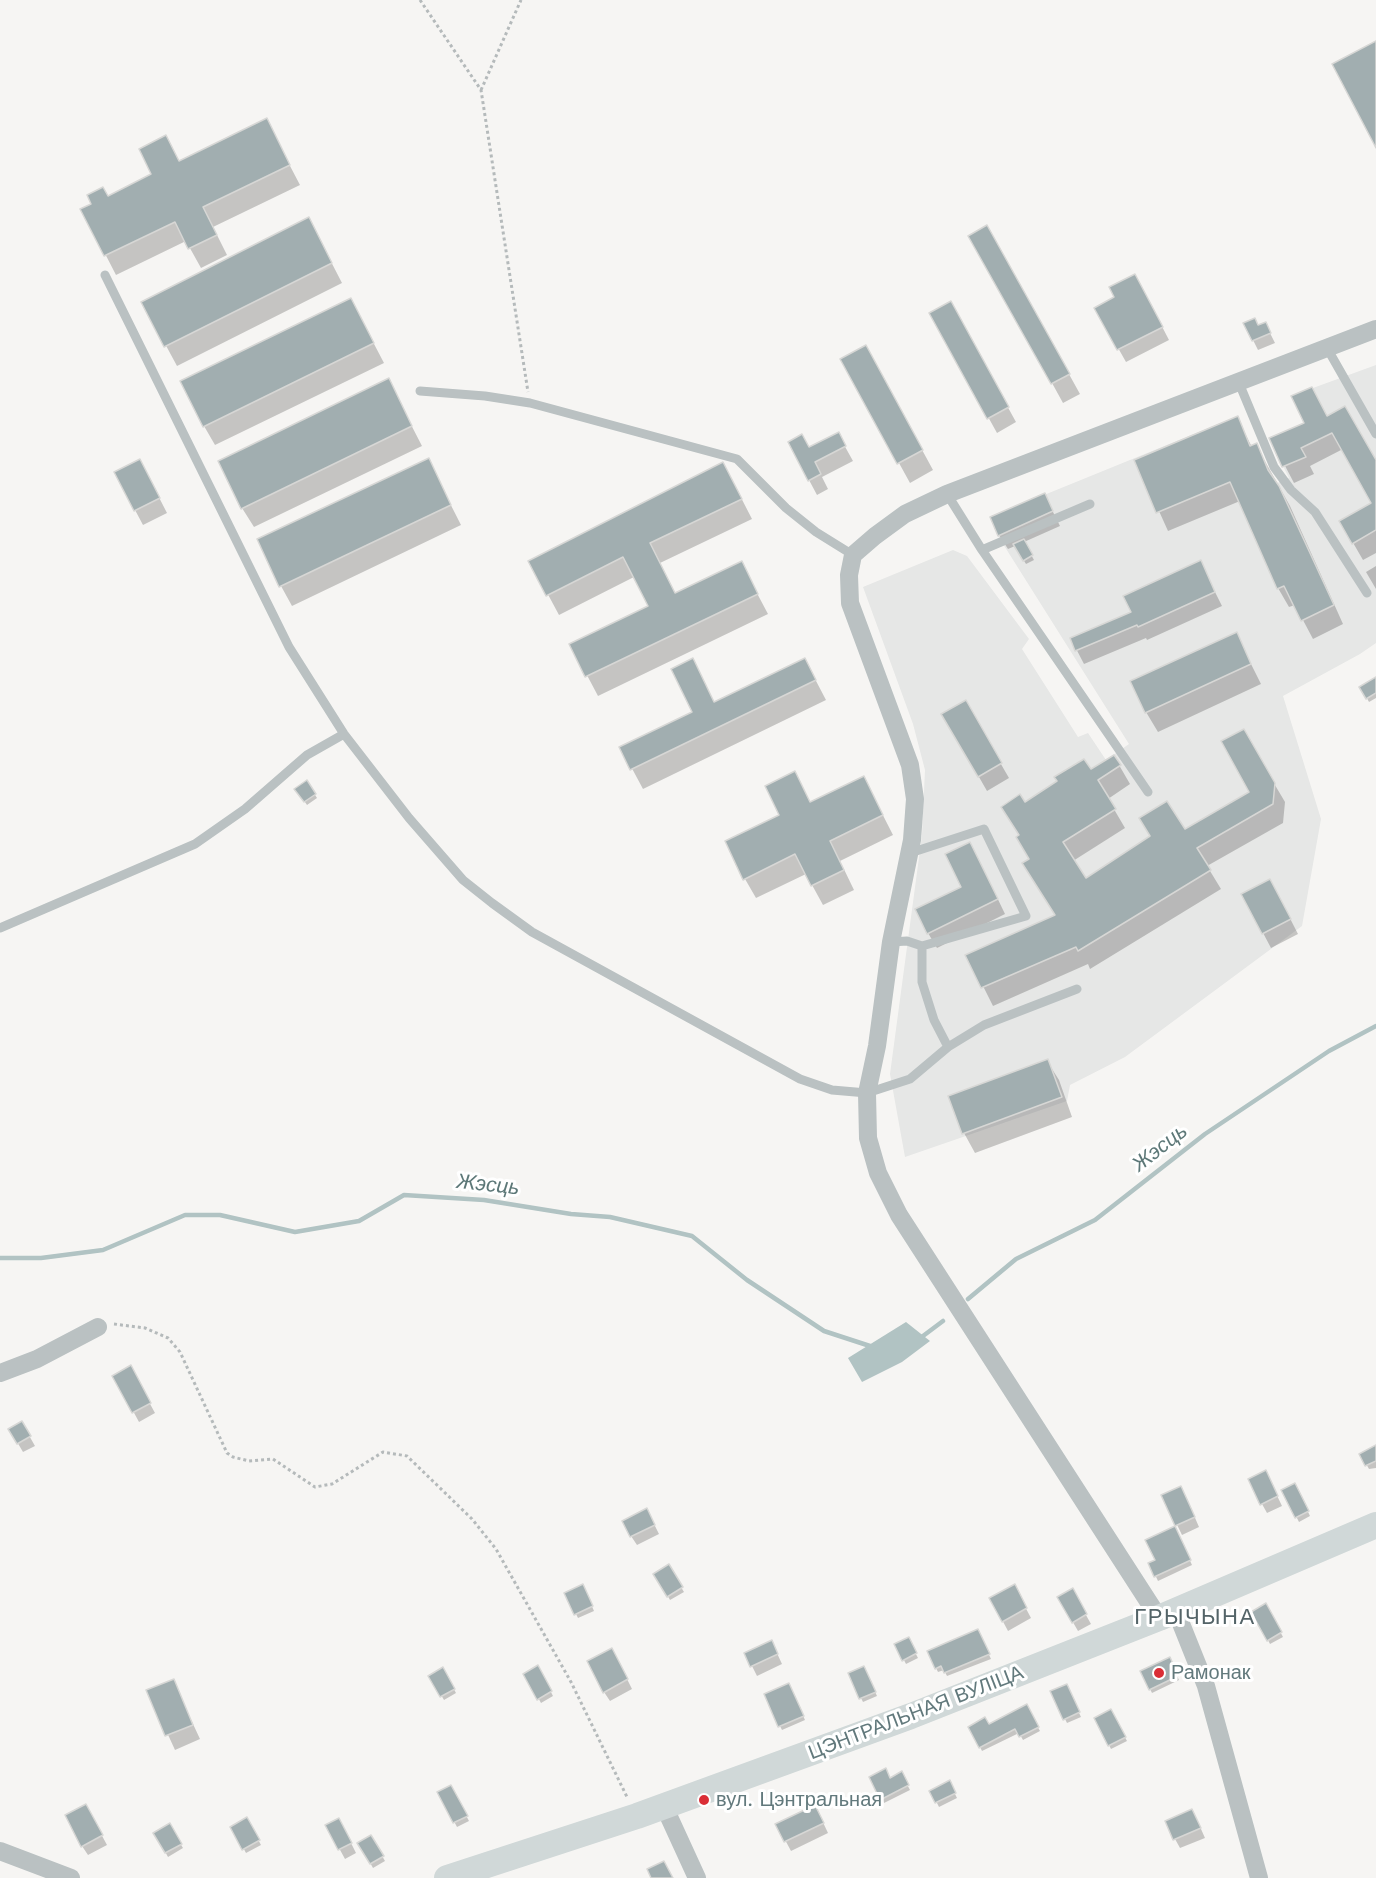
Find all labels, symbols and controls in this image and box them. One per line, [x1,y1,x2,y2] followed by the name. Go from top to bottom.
[1127,1119,1193,1177] water label: Жэсць
[455,1169,521,1201] water label: Жэсць
[1134,1605,1256,1631] district label: ГРЫЧЫНА
[805,1661,1027,1765] street label: ЦЭНТРАЛЬНАЯ ВУЛІЦА
[1171,1661,1251,1685] place label: Рамонак
[1152,1666,1166,1680] marker: Рамонак
[716,1788,882,1812] place label: вул. Цэнтральная
[697,1793,711,1807] marker: вул. Цэнтральная

